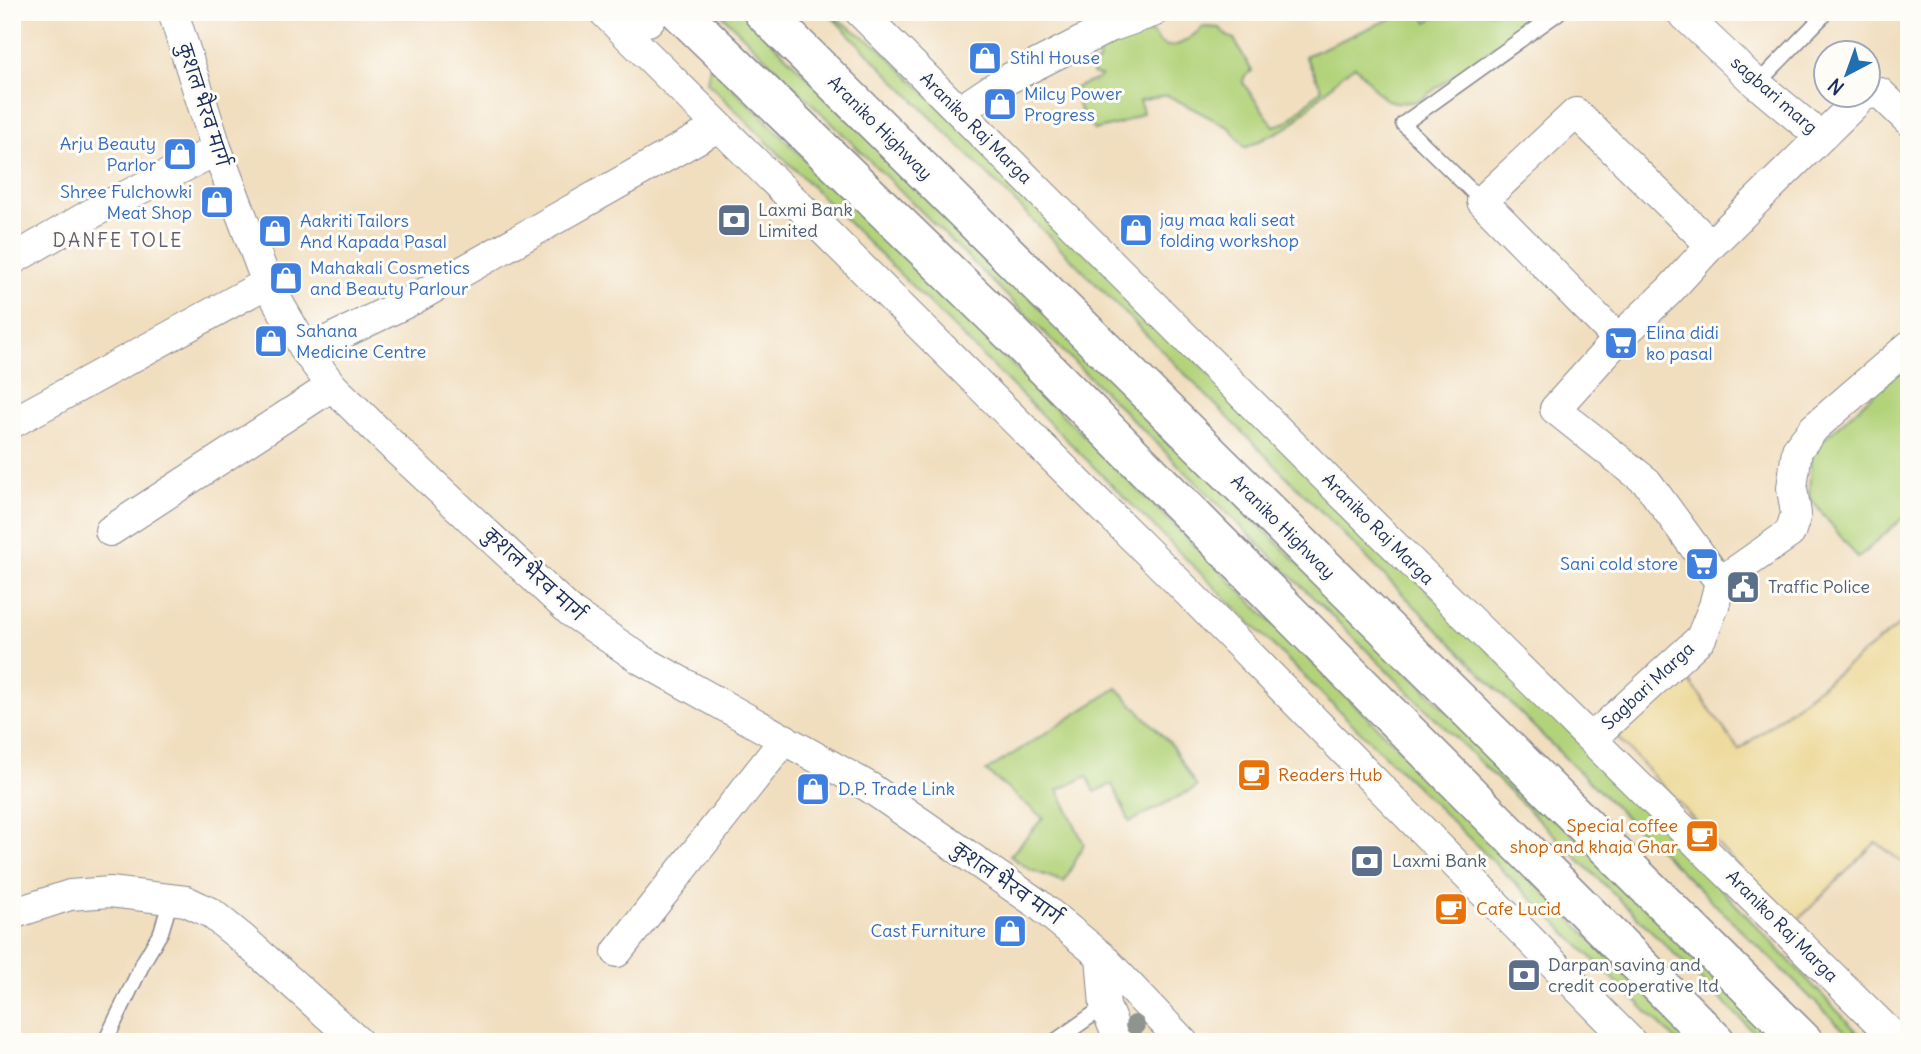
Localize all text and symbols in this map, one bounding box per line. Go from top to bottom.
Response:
street label: कुशल‌ भैरव मार्ग [170,38,239,172]
north arrow [1812,38,1882,108]
shop icon: Stihl House [966,39,1004,77]
place label: Stihl House [1010,46,1100,69]
street label: sagbari marg [1726,51,1822,139]
street label: Araniko Raj Marga [916,67,1037,188]
street label: Araniko Highway [823,70,938,185]
text: N [1823,73,1849,100]
place label: Milcy Power Progress [1024,82,1123,126]
shop icon: Milcy Power Progress [981,85,1019,123]
place label: Arju Beauty Parlor [60,132,157,176]
shop icon: Arju Beauty Parlor [161,135,199,173]
place label: Shree Fulchowki Meat Shop [60,180,192,224]
shop icon: Shree Fulchowki Meat Shop [198,183,236,221]
place label: Laxmi Bank Limited [758,198,853,242]
bank icon: Laxmi Bank Limited [715,201,753,239]
place label: jay maa kali seat folding workshop [1159,208,1299,252]
place label: Aakriti Tailors And Kapada Pasal [300,209,447,253]
shop icon: jay maa kali seat folding workshop [1117,211,1155,249]
shop icon: Aakriti Tailors And Kapada Pasal [256,212,294,250]
district label: DANFE TOLE [53,228,183,252]
place label: Mahakali Cosmetics and Beauty Parlour [310,256,470,300]
shop icon: Mahakali Cosmetics and Beauty Parlour [267,259,305,297]
place label: Sahana Medicine Centre [296,319,426,363]
place label: Elina didi ko pasal [1646,321,1719,365]
shop icon: Sahana Medicine Centre [252,322,290,360]
supermarket icon: Elina didi ko pasal [1602,324,1640,362]
street label: Araniko Raj Marga [1318,468,1439,589]
street label: Araniko Highway [1226,469,1341,584]
street label: कुशल‌ भैरव मार्ग [477,519,594,629]
supermarket icon: Sani cold store [1683,545,1721,583]
place label: Sani cold store [1560,552,1678,575]
public building icon: Traffic Police [1724,568,1762,606]
place label: Traffic Police [1768,575,1870,598]
street label: Sagbari Marga [1597,637,1699,734]
cafe icon: Readers Hub [1235,756,1273,794]
place label: Readers Hub [1278,763,1382,786]
shop icon: D.P. Trade Link [794,770,832,808]
place label: D.P. Trade Link [838,777,955,800]
place label: Special coffee shop and khaja Ghar [1510,814,1679,858]
cafe icon: Special coffee shop and khaja Ghar [1683,817,1721,855]
street label: कुशल‌ भैरव मार्ग [946,833,1070,933]
bank icon: Laxmi Bank [1348,842,1386,880]
place label: Laxmi Bank [1392,849,1487,872]
street label: Araniko Raj Marga [1722,865,1843,986]
cafe icon: Cafe Lucid [1432,890,1470,928]
place label: Cafe Lucid [1476,897,1562,920]
shop icon: Cast Furniture [991,912,1029,950]
place label: Cast Furniture [871,919,986,942]
place label: Darpan saving and credit cooperative ltd [1548,953,1719,997]
bank icon: Darpan saving and credit cooperative ltd [1505,956,1543,994]

